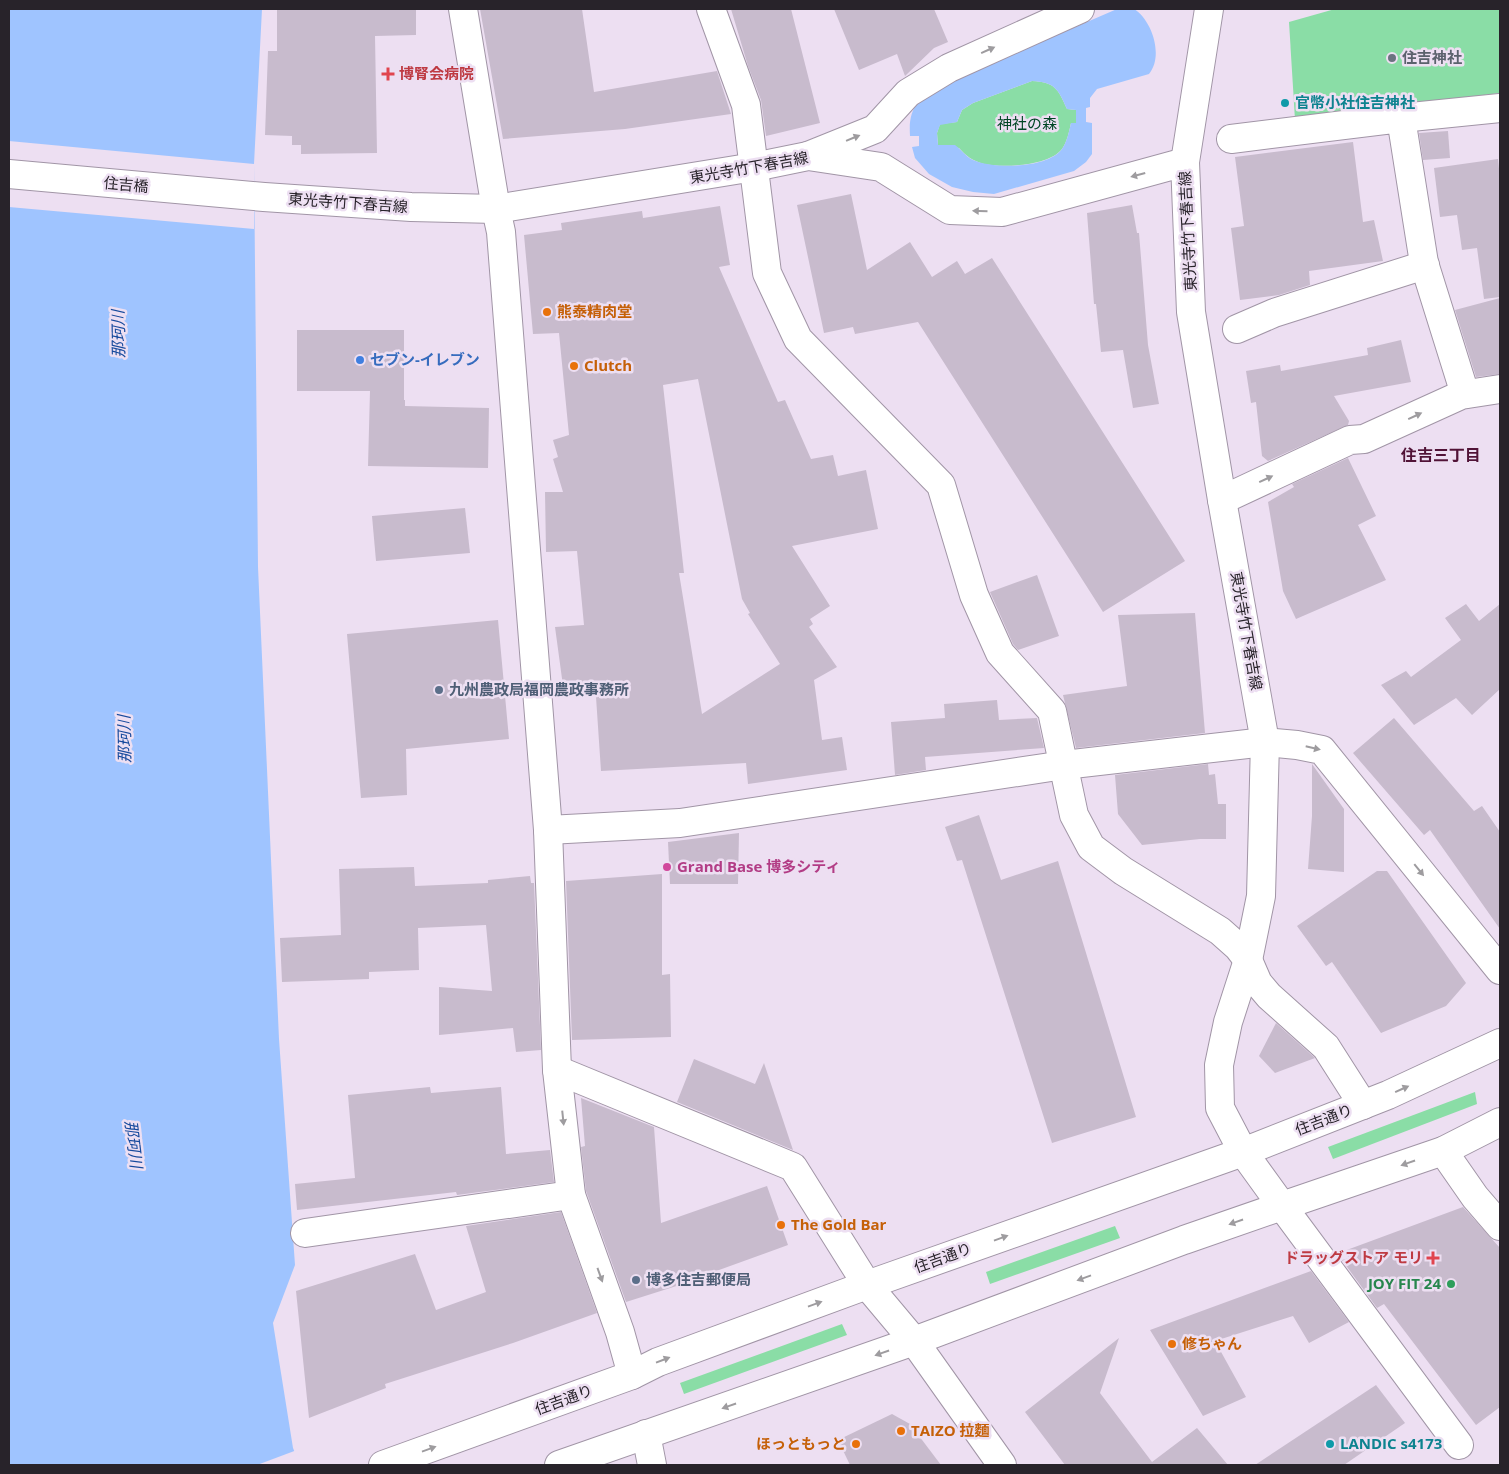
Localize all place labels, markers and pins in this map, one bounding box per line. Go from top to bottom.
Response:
place label: 住吉神社 [1402,47,1462,67]
marker: 住吉神社 [1386,52,1398,64]
place label: 博腎会病院 [399,63,474,83]
marker: 博腎会病院 [381,67,395,81]
place label: 官幣小社住吉神社 [1295,92,1415,112]
marker: 官幣小社住吉神社 [1279,97,1291,109]
place label: 熊泰精肉堂 [557,301,632,321]
marker: 熊泰精肉堂 [541,306,553,318]
place label: セブン-イレブン [370,349,480,369]
marker: セブン-イレブン [354,354,366,366]
place label: Clutch [584,355,632,375]
marker: Clutch [568,360,580,372]
place label: 九州農政局福岡農政事務所 [449,679,629,699]
marker: 九州農政局福岡農政事務所 [433,684,445,696]
place label: Grand Base 博多シティ [677,856,840,876]
marker: Grand Base 博多シティ [661,861,673,873]
place label: The Gold Bar [791,1214,887,1234]
marker: The Gold Bar [775,1219,787,1231]
place label: ドラッグストア モリ [1284,1247,1423,1267]
marker: ドラッグストア モリ [1427,1252,1439,1264]
place label: 博多住吉郵便局 [646,1269,751,1289]
place label: JOY FIT 24 [1366,1273,1441,1293]
marker: 博多住吉郵便局 [630,1274,642,1286]
marker: JOY FIT 24 [1445,1278,1457,1290]
place label: 修ちゃん [1182,1333,1242,1353]
marker: 修ちゃん [1166,1338,1178,1350]
place label: TAIZO 拉麵 [911,1420,990,1440]
marker: TAIZO 拉麵 [895,1425,907,1437]
place label: ほっともっと [756,1433,846,1453]
place label: LANDIC s4173 [1340,1433,1442,1453]
marker: ほっともっと [850,1438,862,1450]
marker: LANDIC s4173 [1324,1438,1336,1450]

